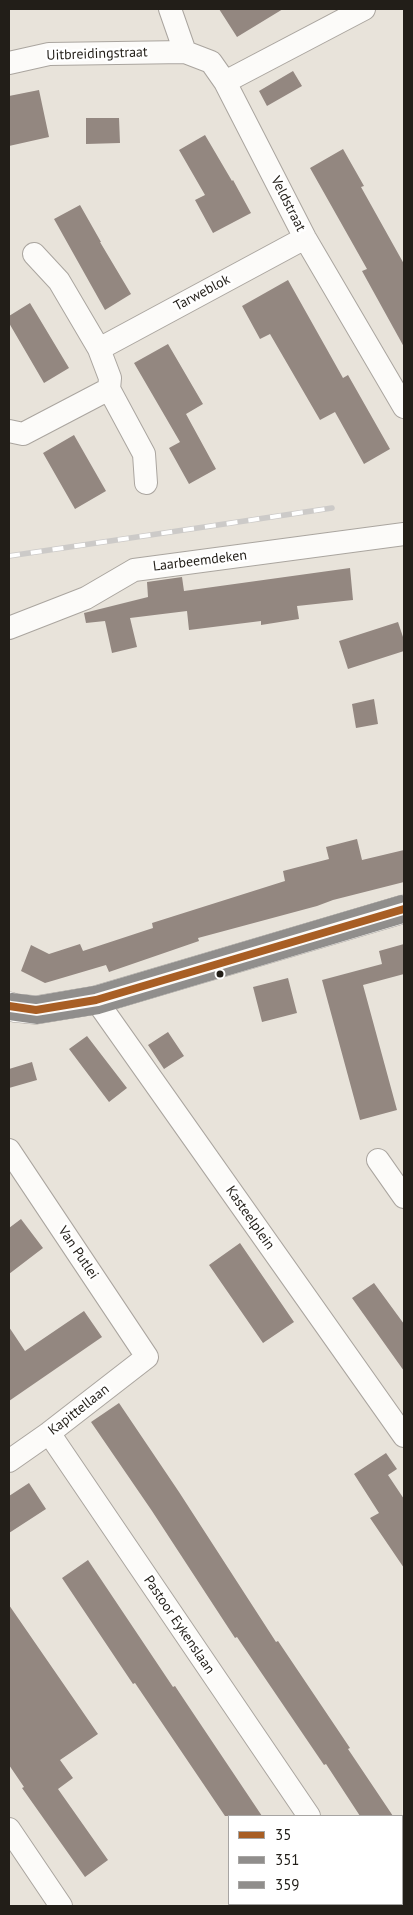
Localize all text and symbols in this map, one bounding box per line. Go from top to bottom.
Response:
street label: Uitbreidingstraat [46,44,148,64]
street label: Veldstraat [267,173,309,235]
street label: Tarweblok [171,271,233,315]
street label: Laarbeemdeken [152,547,248,575]
unlabelled marker [215,969,225,979]
street label: Kasteelplein [222,1183,278,1253]
street label: Van Putlei [54,1223,102,1283]
street label: Kapittellaan [45,1381,113,1439]
street label: Pastoor Eykenslaan [140,1573,218,1677]
legend [228,1815,403,1905]
text: 35 [275,1825,291,1844]
text: 351 [275,1850,300,1869]
text: 359 [275,1875,300,1894]

